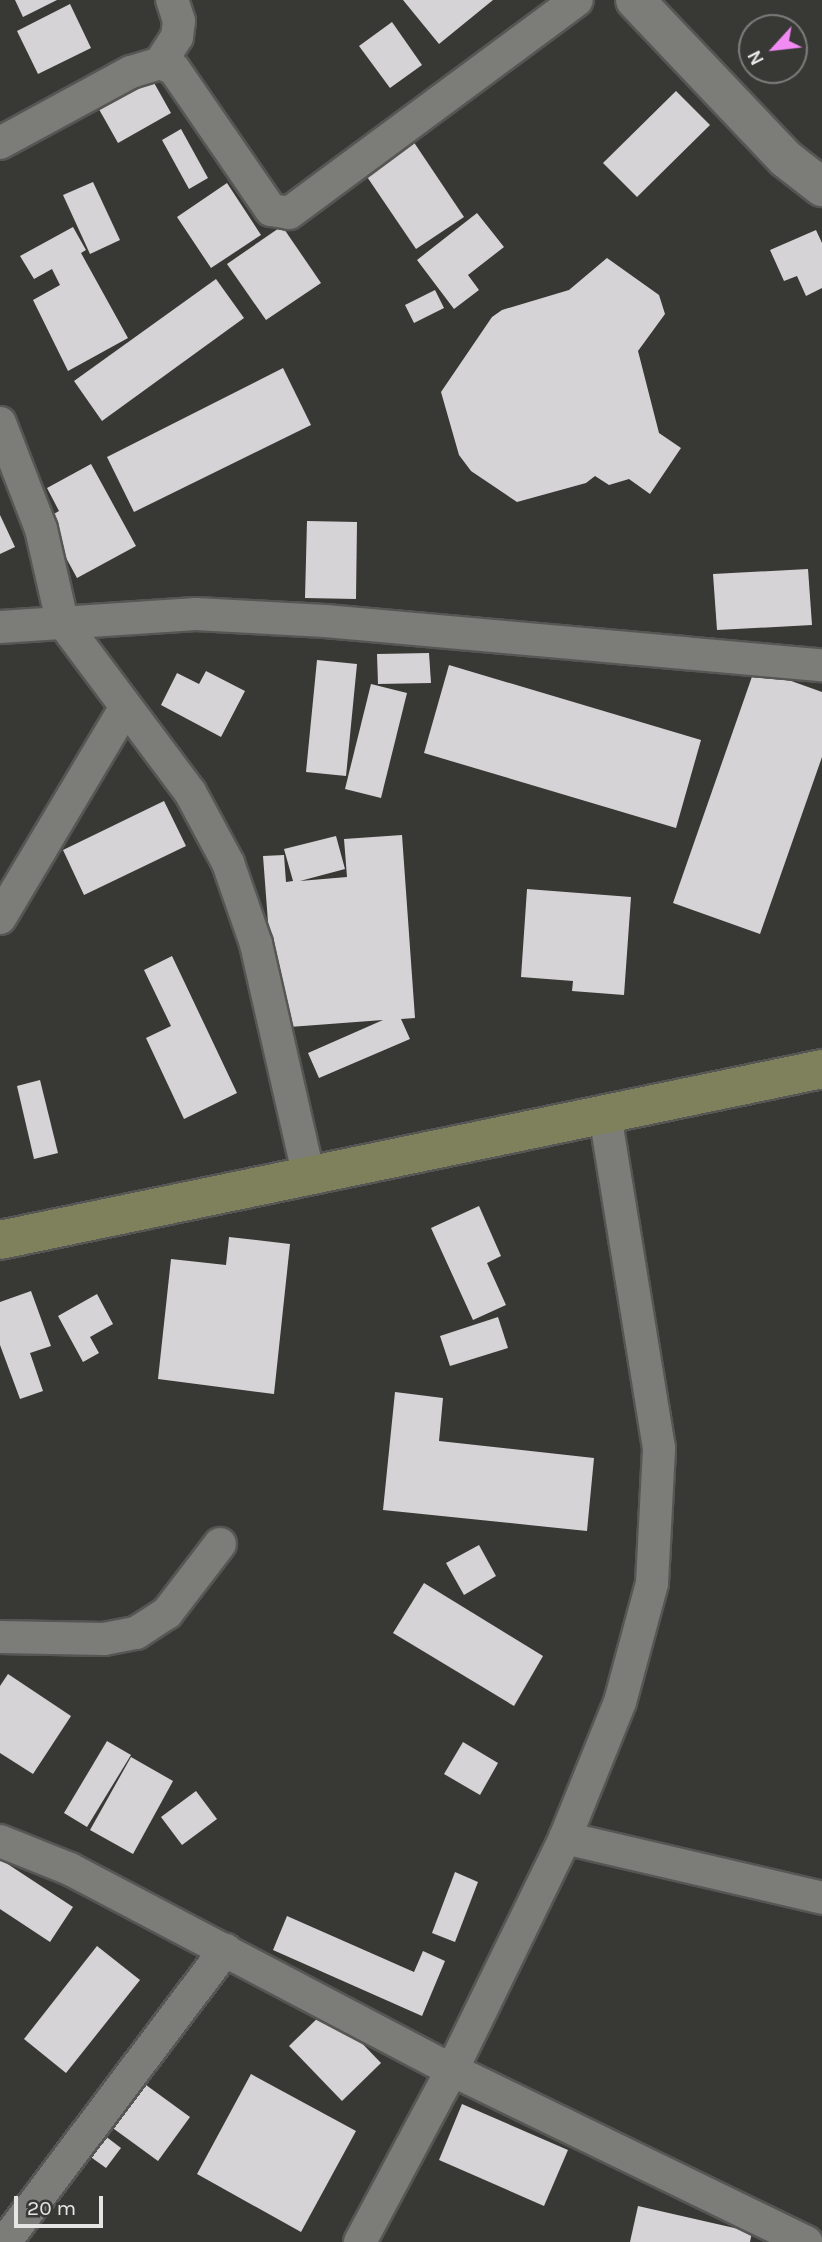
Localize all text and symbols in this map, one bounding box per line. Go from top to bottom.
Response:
north arrow [738,14,808,84]
text: N [743,47,769,69]
scale bar [18,2182,107,2226]
text: 20 m [27,2196,76,2220]

